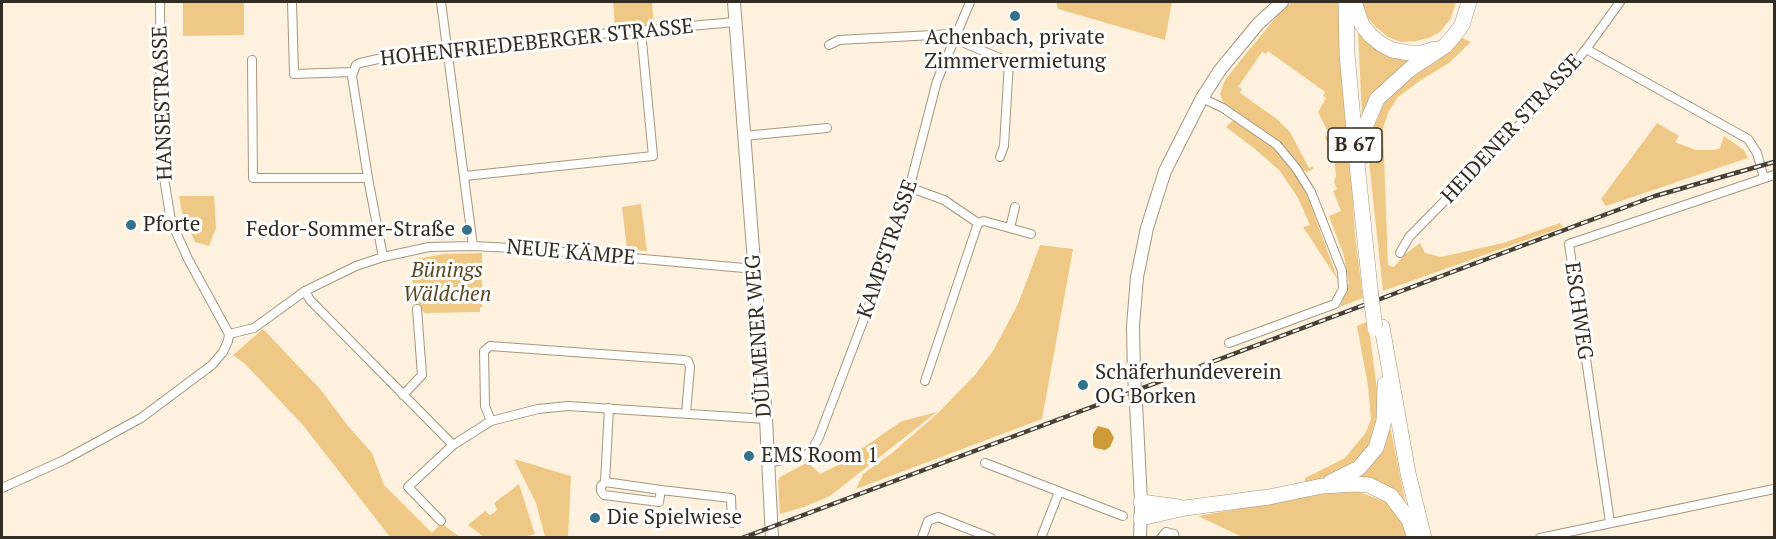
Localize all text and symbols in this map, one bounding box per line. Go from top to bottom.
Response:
marker: Achenbach, private Zimmervermietung [1008,9,1022,23]
street label: HOHENFRIEDEBERGER STRASSE [379,14,695,72]
street label: HANSESTRASSE [148,25,178,181]
place label: Achenbach, private Zimmervermietung [924,25,1106,75]
street label: HEIDENER STRASSE [1436,49,1588,209]
road number: B 67 [1328,128,1382,162]
street label: KAMPSTRASSE [853,176,923,322]
place label: Pforte [143,212,200,238]
place label: Fedor-Sommer-Straße [246,217,455,243]
marker: Pforte [124,218,138,232]
marker: Fedor-Sommer-Straße [460,223,474,237]
street label: NEUE KÄMPE [505,235,637,271]
street label: DÜLMENER WEG [741,254,777,418]
park label: Bünings Wäldchen [403,258,491,308]
street label: ESCHWEG [1559,260,1597,362]
place label: Schäferhundeverein OG Borken [1095,360,1281,410]
marker: Schäferhundeverein OG Borken [1076,378,1090,392]
place label: EMS Room 1 [761,443,878,469]
marker: EMS Room 1 [742,449,756,463]
place label: Die Spielwiese [607,505,742,531]
marker: Die Spielwiese [588,511,602,525]

